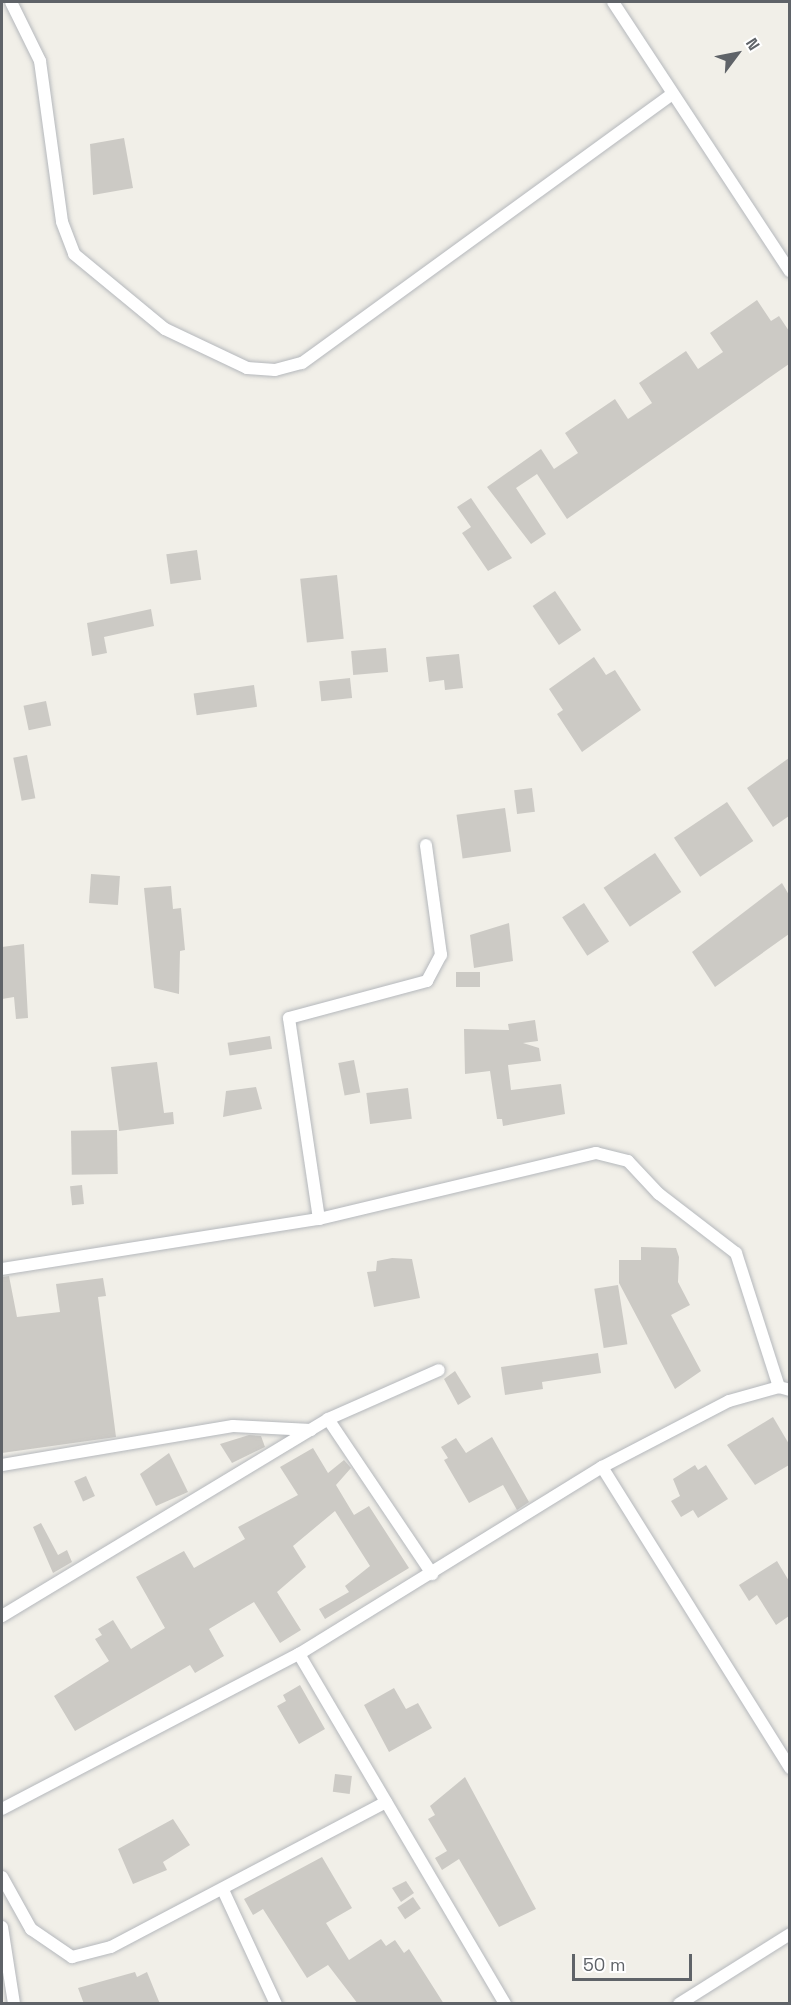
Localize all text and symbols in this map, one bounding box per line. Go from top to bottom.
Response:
north arrow [707,24,767,84]
text: N [741,34,764,54]
scale bar [575,1942,695,1980]
text: 50 m [583,1953,625,1976]

